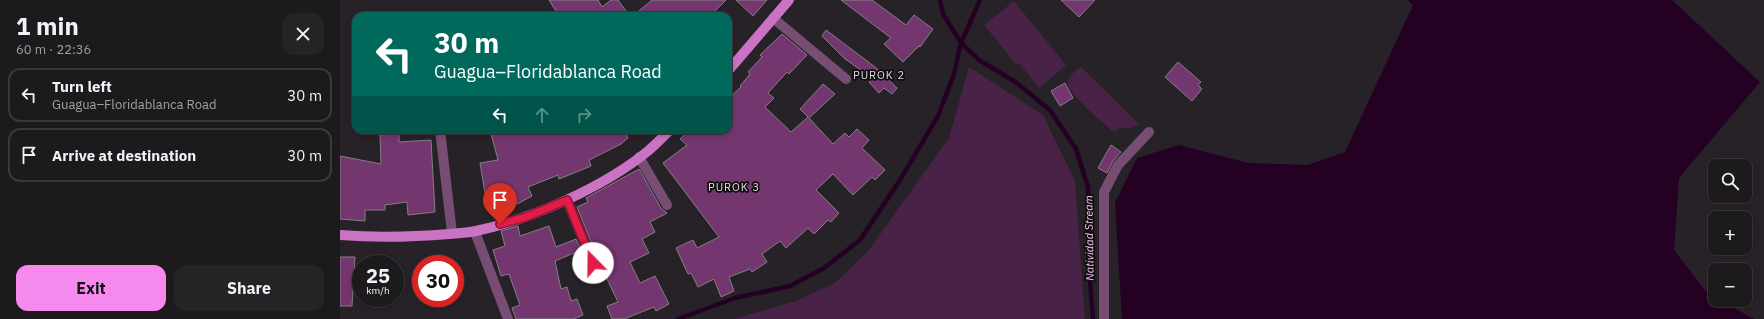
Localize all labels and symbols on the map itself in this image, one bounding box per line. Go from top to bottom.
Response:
district label: PUROK 2 [853,68,905,82]
district label: PUROK 3 [708,180,760,194]
pin [483,183,517,224]
water label: Natividad Stream [1081,195,1097,281]
position arrow [572,242,614,284]
speed limit sign: 30 [412,255,464,307]

